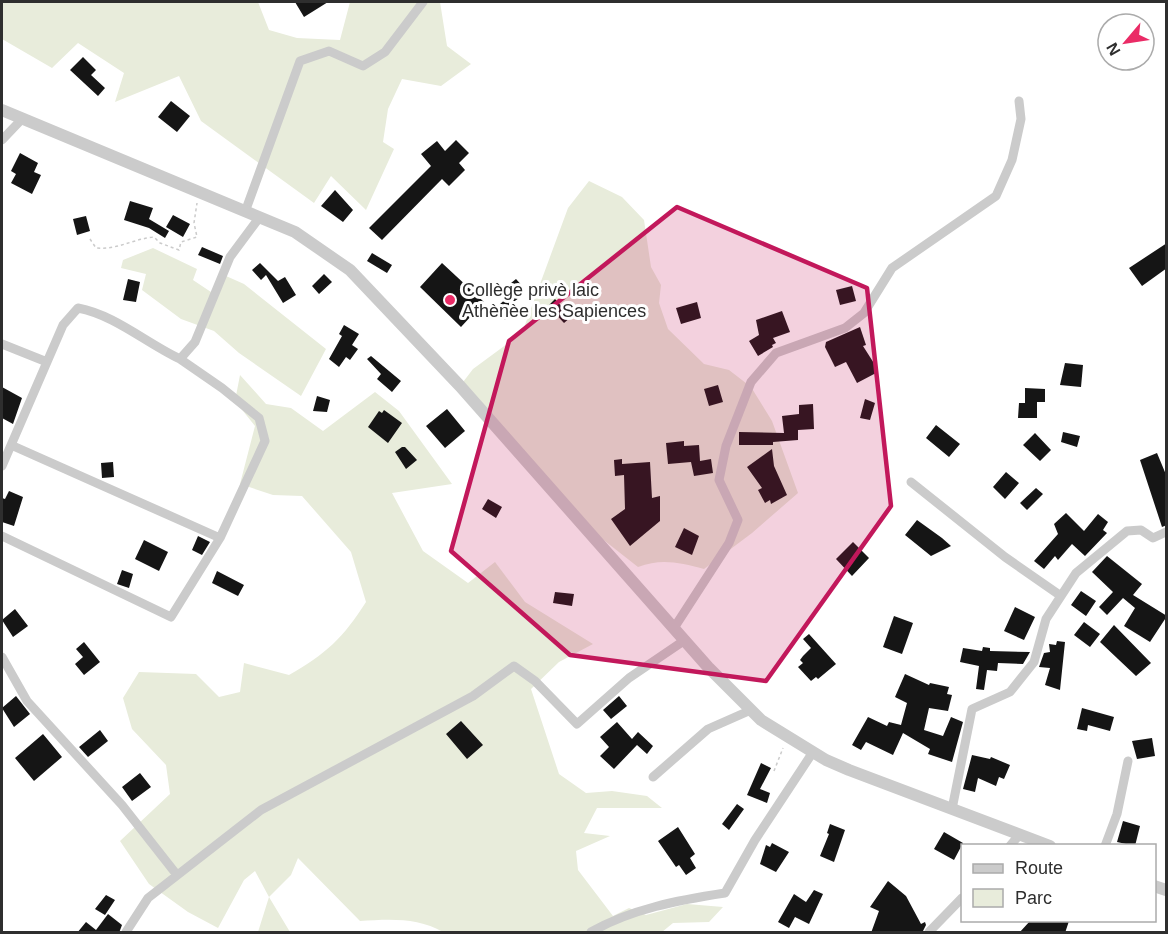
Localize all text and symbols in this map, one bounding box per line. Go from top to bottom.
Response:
north arrow [1096,12,1156,72]
text: N [1103,40,1124,58]
place label: Collège privè laic Athènèe les Sapiences [462,280,646,321]
marker: Collège privè laic Athènèe les Sapiences [443,293,457,307]
legend [961,844,1156,922]
text: Route [1015,858,1063,878]
text: Parc [1015,888,1052,908]

